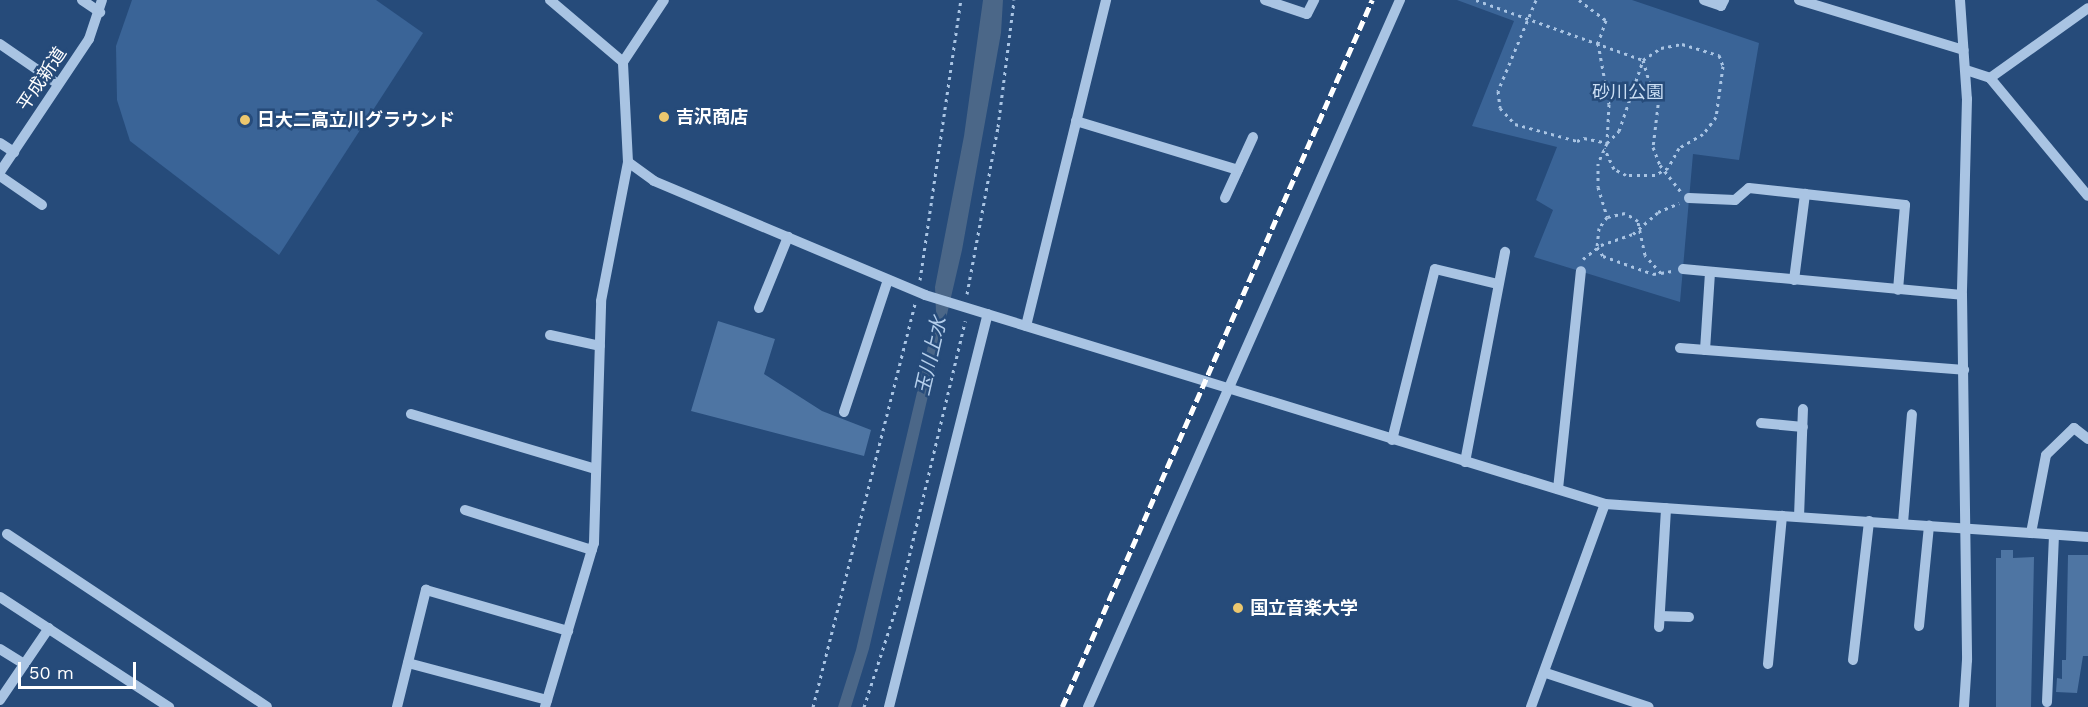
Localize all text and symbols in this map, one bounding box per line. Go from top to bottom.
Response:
street label: 平成新道 [13,43,71,115]
park label: 砂川公園 [1592,81,1664,103]
place label: 吉沢商店 [676,106,748,128]
place label: 日大二高立川グラウンド [257,109,455,131]
marker: 吉沢商店 [657,110,671,124]
marker: 日大二高立川グラウンド [238,113,252,127]
water label: 玉川上水 [910,314,952,398]
place label: 国立音楽大学 [1250,597,1358,619]
marker: 国立音楽大学 [1231,601,1245,615]
scale bar [21,650,140,688]
text: 50 m [29,662,74,683]

